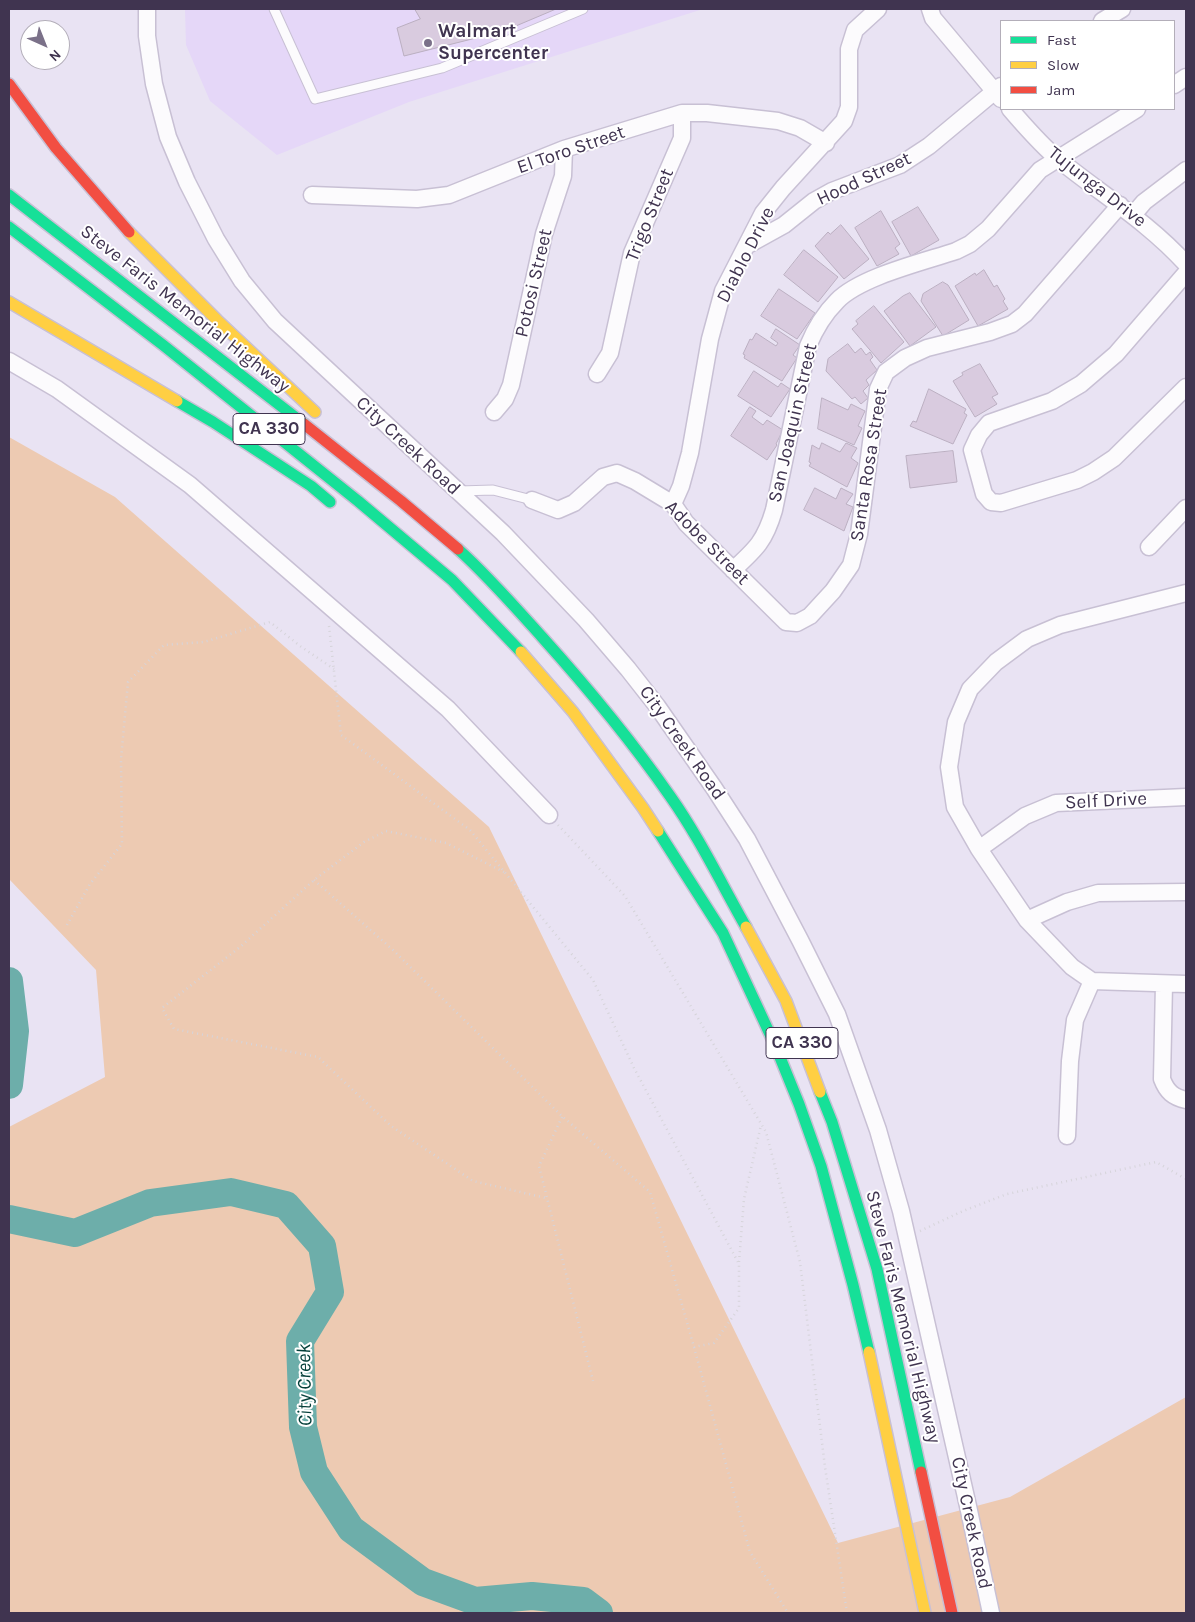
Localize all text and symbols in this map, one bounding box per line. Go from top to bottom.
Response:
north arrow [20,20,70,70]
legend [1000,20,1175,110]
place label: Walmart Supercenter [438,21,548,65]
text: Fast [1047,31,1076,49]
marker: Walmart Supercenter [422,37,434,49]
text: N [46,46,65,65]
text: Slow [1047,56,1079,74]
text: Jam [1047,81,1075,99]
street label: El Toro Street [514,121,628,179]
street label: Tujunga Drive [1043,141,1151,233]
street label: Hood Street [813,147,915,211]
street label: Trigo Street [621,165,679,265]
street label: Diablo Drive [712,203,780,307]
street label: Steve Faris Memorial Highway [76,220,294,398]
street label: Potosi Street [510,226,558,340]
street label: San Joaquin Street [764,341,822,505]
street label: Santa Rosa Street [846,387,892,543]
street label: City Creek Road [351,392,465,500]
road number: CA 330 [233,414,305,444]
street label: Adobe Street [660,496,754,590]
street label: City Creek Road [634,681,730,805]
street label: Self Drive [1064,787,1148,815]
road number: CA 330 [766,1028,838,1058]
street label: Steve Faris Memorial Highway [861,1188,945,1446]
water label: City Creek [292,1343,318,1427]
street label: City Creek Road [946,1455,996,1591]

